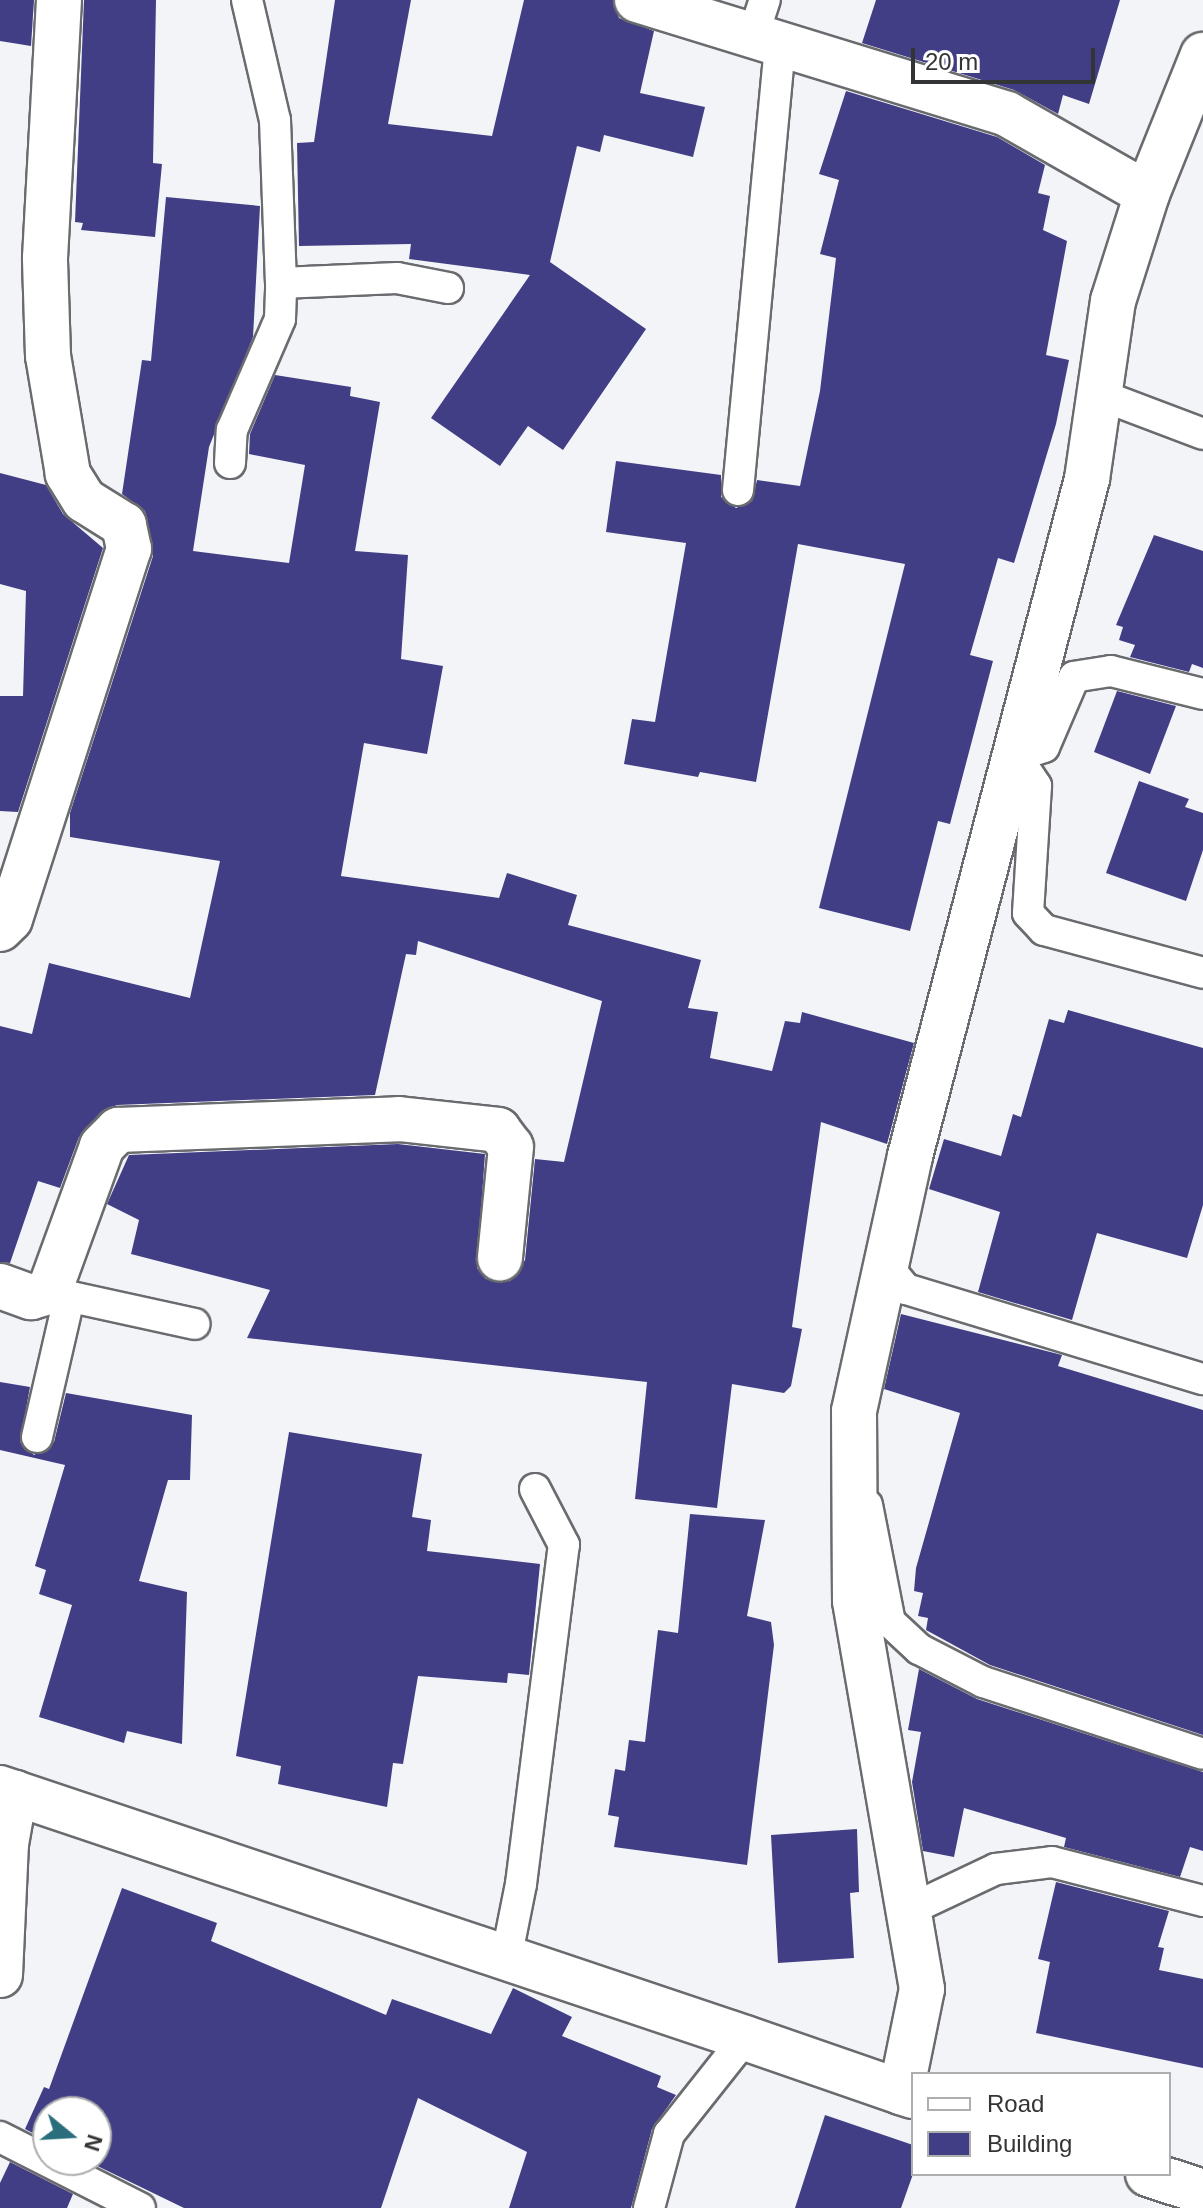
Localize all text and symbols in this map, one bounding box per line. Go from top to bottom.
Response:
scale bar [915,32,1099,82]
text: 20 m [925,48,978,75]
legend [911,2072,1171,2176]
text: Road [987,2090,1044,2117]
north arrow [32,2096,112,2176]
text: Building [987,2130,1072,2157]
text: N [79,2132,108,2154]

